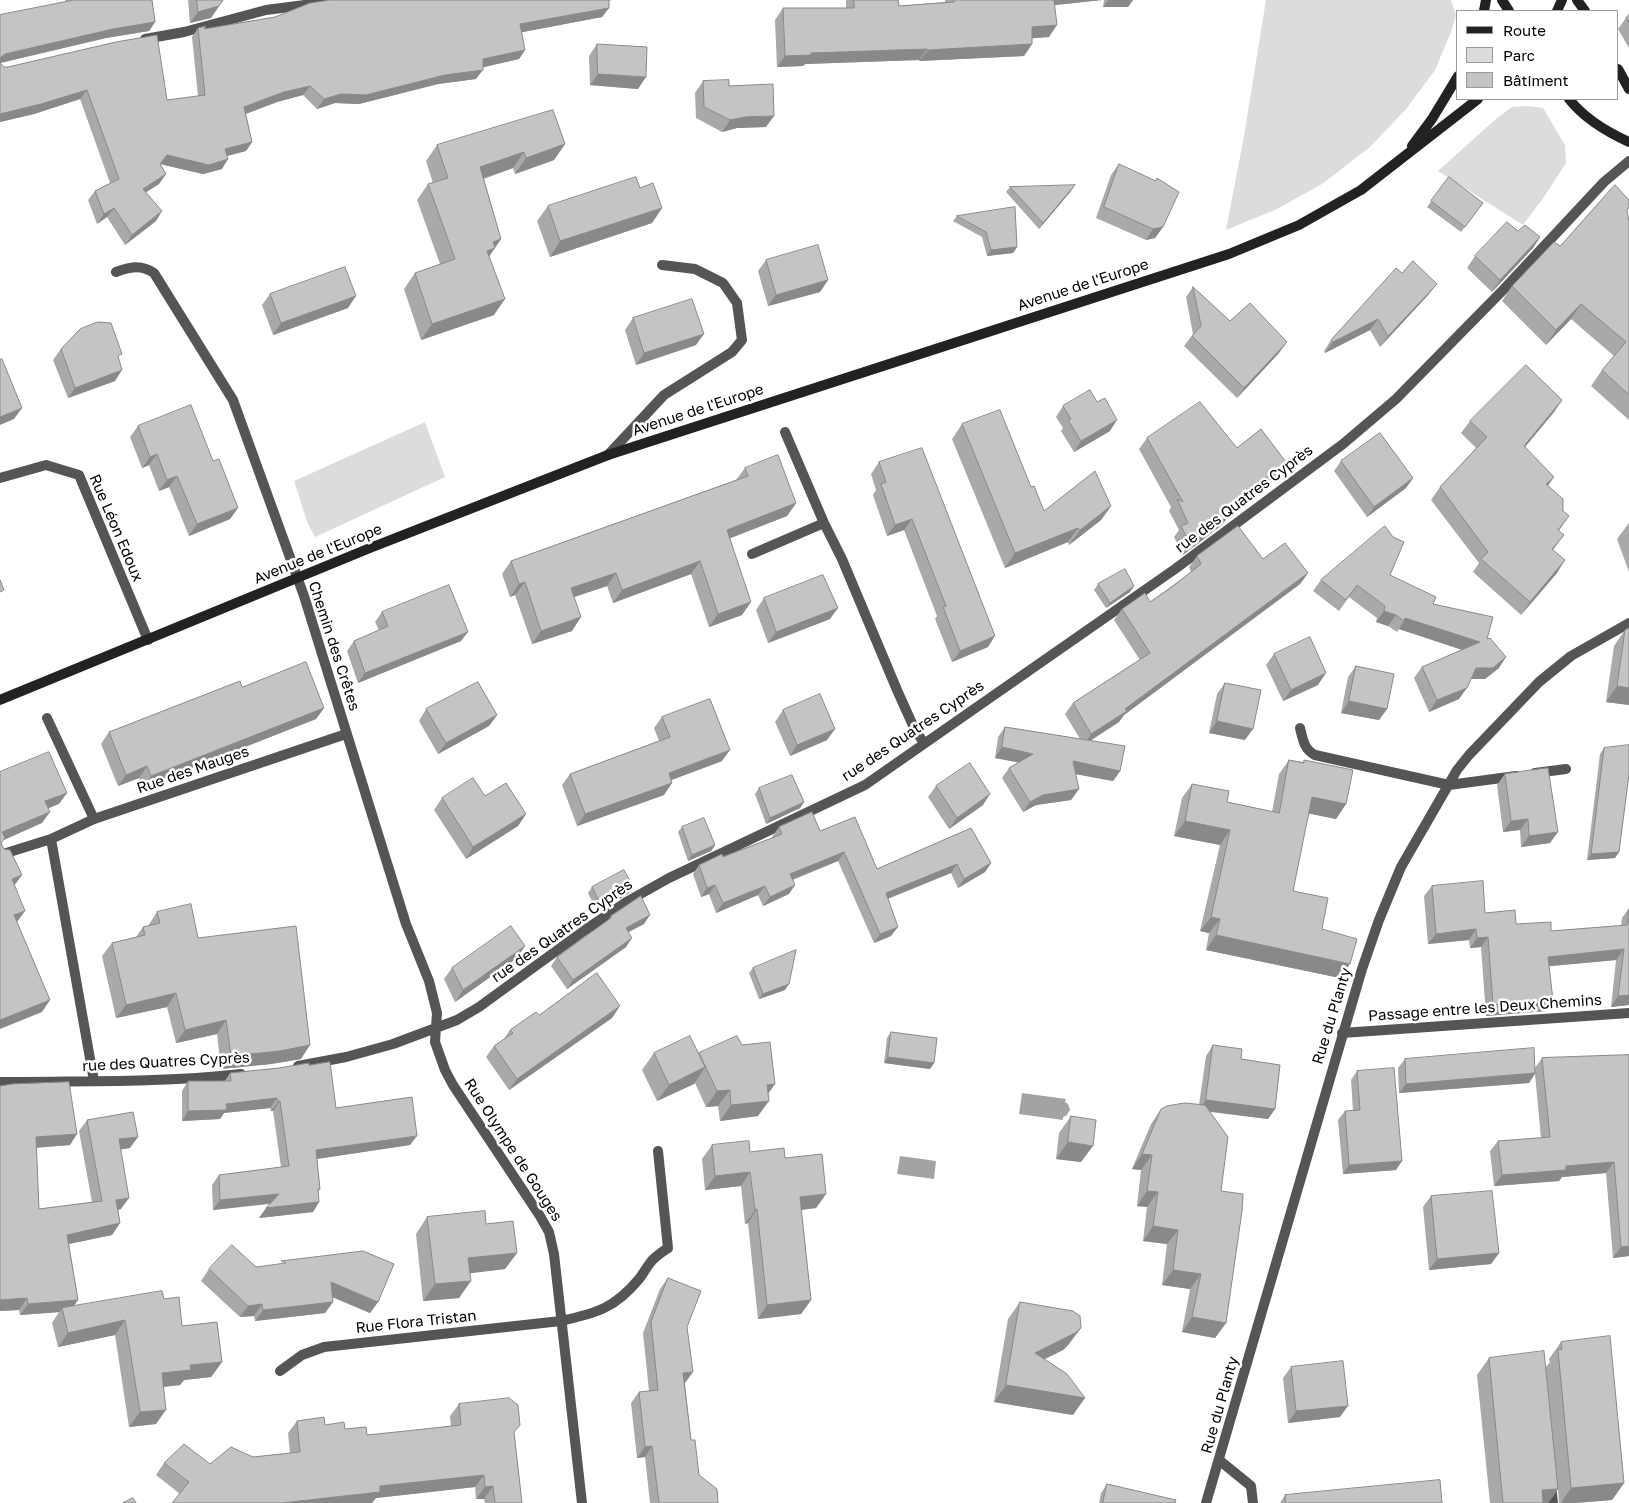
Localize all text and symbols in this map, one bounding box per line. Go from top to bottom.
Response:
legend [1456,10,1619,100]
text: Route [1503,21,1546,39]
text: Parc [1503,46,1535,64]
text: Bâtiment [1503,71,1568,89]
street label: Avenue de l'Europe [1015,255,1151,315]
street label: Avenue de l'Europe [630,380,766,440]
street label: rue des Quatres Cyprès [1172,441,1316,557]
street label: Rue Léon Edoux [85,472,147,584]
street label: Avenue de l'Europe [251,520,385,588]
street label: Chemin des Crêtes [305,579,363,713]
street label: rue des Quatres Cyprès [838,677,988,785]
street label: Rue des Mauges [135,742,251,798]
street label: rue des Quatres Cyprès [488,876,636,986]
street label: Rue du Planty [1309,965,1355,1067]
street label: Passage entre les Deux Chemins [1368,991,1602,1025]
street label: rue des Quatres Cyprès [82,1049,250,1075]
street label: Rue Olympe de Gouges [460,1075,566,1225]
street label: Rue Flora Tristan [355,1307,477,1337]
street label: Rue du Planty [1198,1354,1242,1456]

